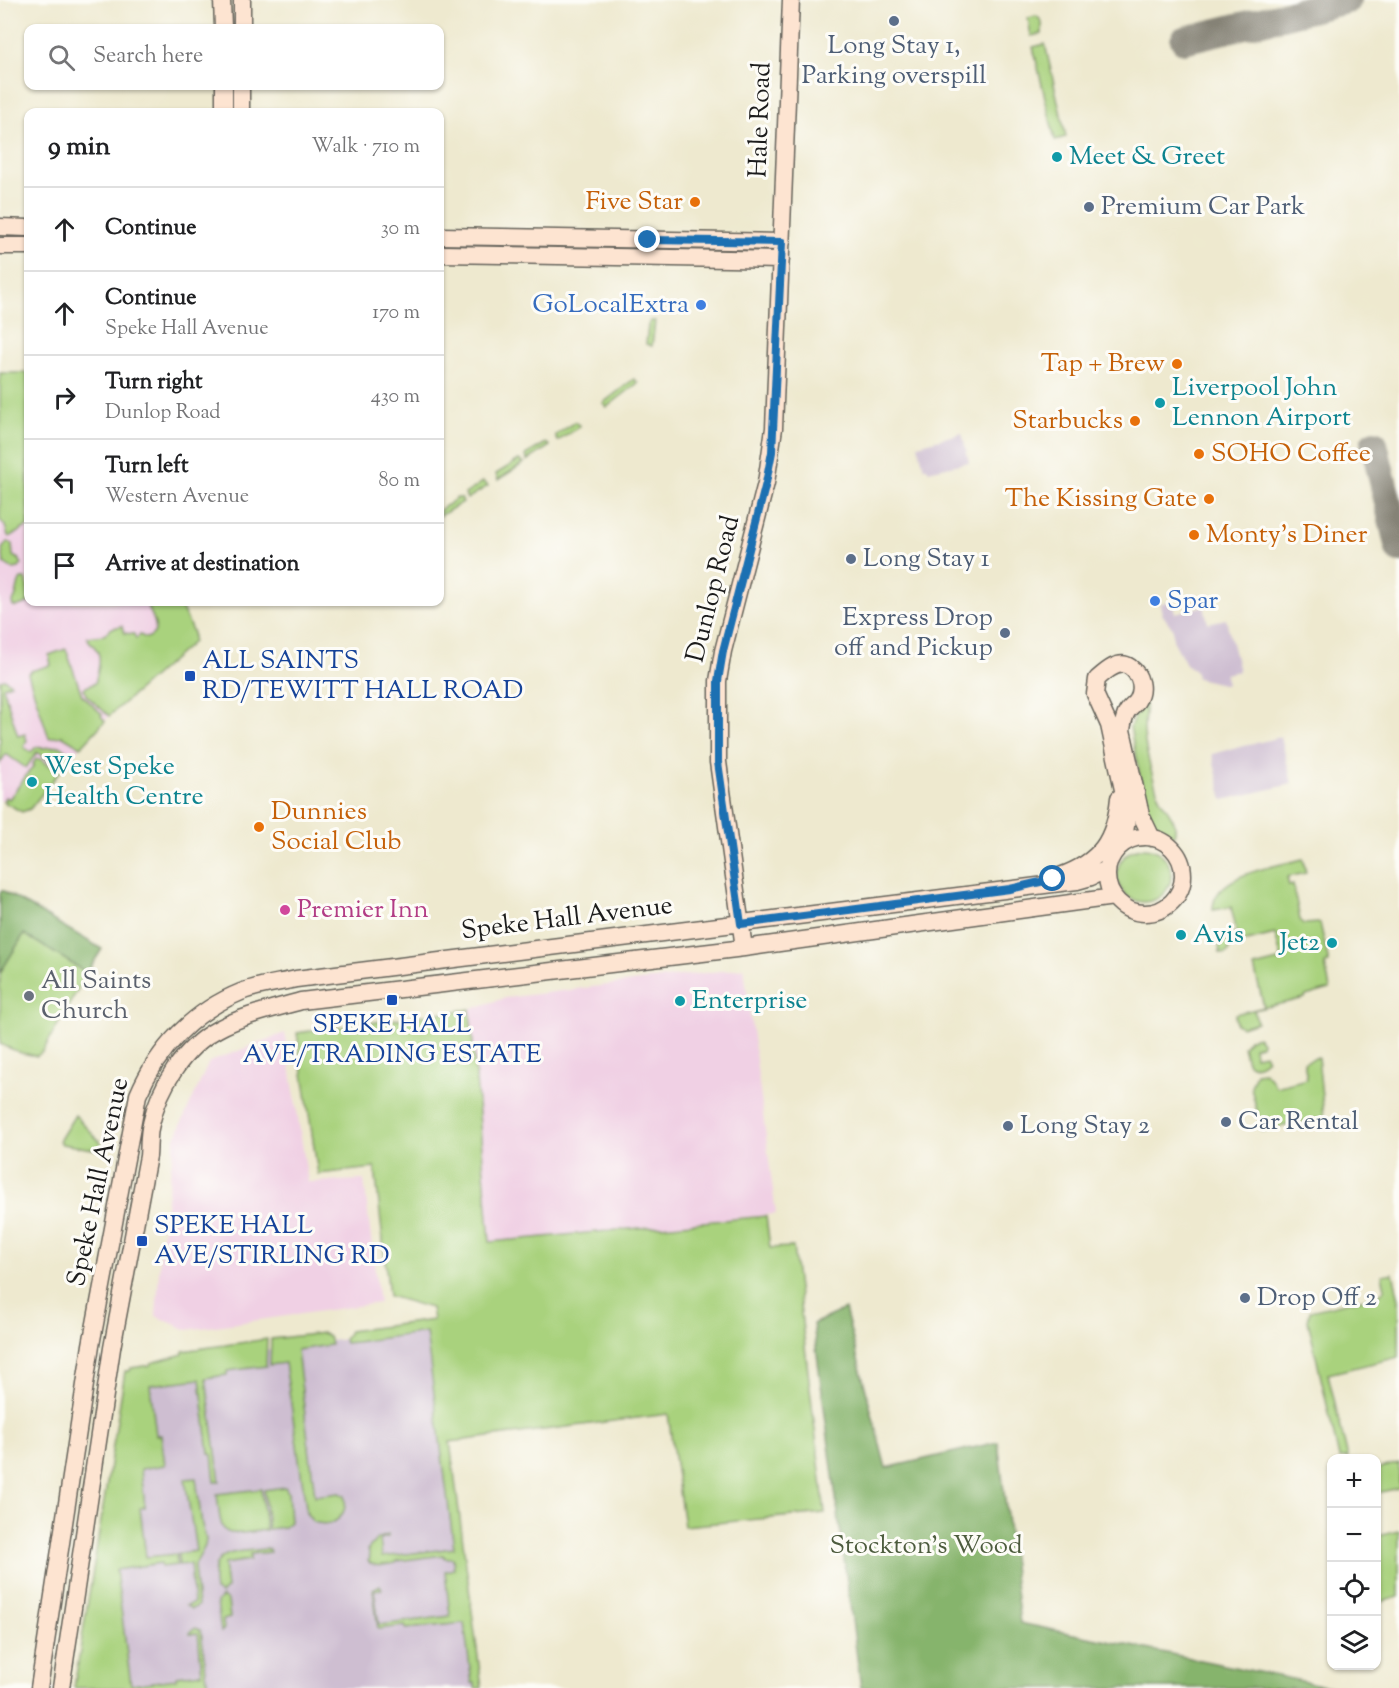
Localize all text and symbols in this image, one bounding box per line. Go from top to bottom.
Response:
marker: Long Stay 1, Parking overspill [887,14,901,28]
search box [24,24,444,90]
place label: Long Stay 1, Parking overspill [801,28,987,95]
icon: search [45,41,78,74]
text: Search here [93,41,203,73]
street label: Hale Road [740,61,782,178]
text: 9 min [48,129,110,166]
text: Walk · 710 m [312,133,420,162]
place label: Meet & Greet [1069,139,1225,176]
marker: Meet & Greet [1050,150,1064,164]
place label: Five Star [585,184,683,221]
place label: Premium Car Park [1101,189,1305,226]
marker: Five Star [688,195,702,209]
marker: Premium Car Park [1082,200,1096,214]
icon: ahead [48,213,81,246]
text: Continue [105,213,196,245]
text: 30 m [381,215,420,244]
route end [634,226,660,252]
text: Continue [105,283,196,315]
place label: GoLocalExtra [532,287,689,324]
icon: ahead [48,297,81,330]
marker: GoLocalExtra [694,298,708,312]
text: 170 m [372,299,420,328]
text: Speke Hall Avenue [105,315,269,344]
place label: Tap + Brew [1041,346,1165,383]
marker: Tap + Brew [1170,357,1184,371]
text: Turn right [105,367,202,399]
place label: Liverpool John Lennon Airport [1172,370,1351,437]
icon: right [48,381,81,414]
text: 430 m [371,383,420,412]
marker: Liverpool John Lennon Airport [1153,396,1167,410]
text: Dunlop Road [105,399,221,428]
place label: Starbucks [1012,403,1123,440]
marker: Starbucks [1128,414,1142,428]
place label: SOHO Coffee [1211,436,1371,473]
marker: SOHO Coffee [1192,447,1206,461]
text: Turn left [105,451,188,483]
icon: left [48,465,81,498]
text: 80 m [379,467,420,496]
place label: The Kissing Gate [1005,481,1197,518]
text: Western Avenue [105,483,249,512]
marker: The Kissing Gate [1202,492,1216,506]
street label: Dunlop Road [678,511,750,666]
place label: Monty's Diner [1206,517,1368,554]
marker: Monty's Diner [1187,528,1201,542]
place label: Long Stay 1 [863,541,990,578]
icon: arrive [48,549,81,582]
text: Arrive at destination [105,549,300,581]
marker: Long Stay 1 [844,552,858,566]
place label: Spar [1167,583,1219,620]
marker: Spar [1148,594,1162,608]
place label: Express Drop off and Pickup [834,600,993,667]
marker: Express Drop off and Pickup [998,626,1012,640]
place label: ALL SAINTS RD/TEWITT HALL ROAD [202,643,523,710]
marker: ALL SAINTS RD/TEWITT HALL ROAD [183,669,197,683]
place label: West Speke Health Centre [44,749,204,816]
marker: West Speke Health Centre [25,775,39,789]
place label: Dunnies Social Club [271,794,402,861]
marker: Dunnies Social Club [252,820,266,834]
route start [1039,865,1065,891]
street label: Speke Hall Avenue [459,888,675,950]
place label: Premier Inn [297,892,429,929]
marker: Premier Inn [278,903,292,917]
place label: Avis [1193,917,1244,954]
place label: Jet2 [1277,925,1320,962]
marker: Avis [1174,928,1188,942]
marker: Jet2 [1325,936,1339,950]
place label: All Saints Church [41,963,151,1030]
place label: Enterprise [692,983,807,1020]
marker: All Saints Church [22,989,36,1003]
marker: SPEKE HALL AVE/TRADING ESTATE [385,993,399,1007]
marker: Enterprise [673,994,687,1008]
place label: SPEKE HALL AVE/TRADING ESTATE [243,1007,542,1074]
street label: Speke Hall Avenue [59,1074,139,1290]
place label: Car Rental [1238,1104,1359,1141]
place label: Long Stay 2 [1020,1108,1150,1145]
marker: Car Rental [1219,1115,1233,1129]
marker: Long Stay 2 [1001,1119,1015,1133]
place label: SPEKE HALL AVE/STIRLING RD [154,1208,390,1275]
marker: SPEKE HALL AVE/STIRLING RD [135,1234,149,1248]
place label: Drop Off 2 [1257,1280,1377,1317]
marker: Drop Off 2 [1238,1291,1252,1305]
map controls [1327,1454,1381,1670]
button: + [1327,1454,1381,1508]
button: − [1327,1508,1381,1562]
park label: Stockton's Wood [829,1528,1023,1565]
button: locate [1327,1562,1381,1616]
button: layers [1327,1616,1381,1670]

